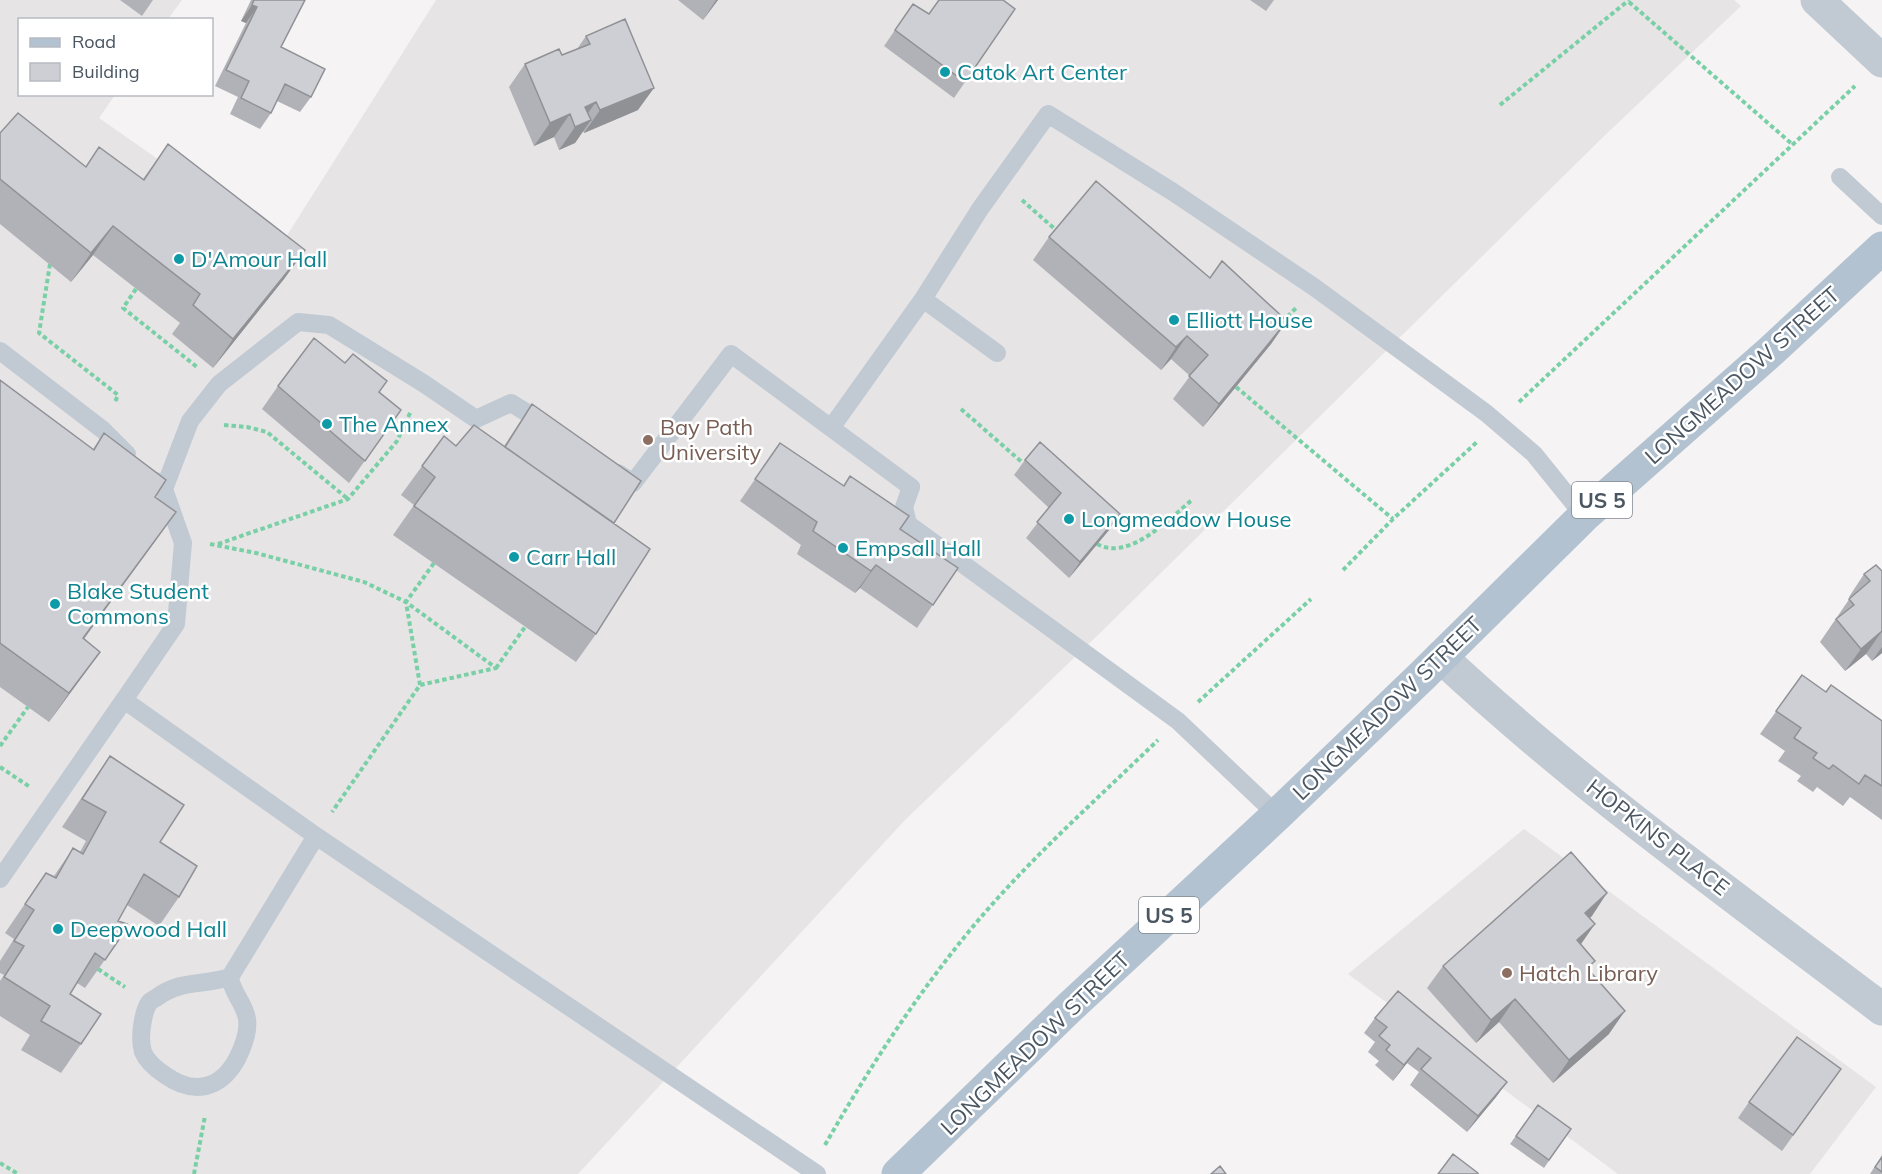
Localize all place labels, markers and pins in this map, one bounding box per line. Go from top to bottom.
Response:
place label: Catok Art Center [957,58,1127,86]
marker: Catok Art Center [938,65,952,79]
place label: D'Amour Hall [191,245,327,273]
marker: D'Amour Hall [172,252,186,266]
place label: Elliott House [1186,306,1313,334]
marker: Elliott House [1167,313,1181,327]
place label: The Annex [339,410,449,438]
place label: Bay Path University [660,413,762,466]
marker: The Annex [320,417,334,431]
marker: Bay Path University [641,433,655,447]
place label: Longmeadow House [1081,505,1292,533]
marker: Longmeadow House [1062,512,1076,526]
place label: Empsall Hall [855,534,981,562]
marker: Empsall Hall [836,541,850,555]
place label: Carr Hall [526,543,616,571]
marker: Carr Hall [507,550,521,564]
place label: Blake Student Commons [67,577,209,630]
marker: Blake Student Commons [48,597,62,611]
place label: Deepwood Hall [70,915,227,943]
marker: Deepwood Hall [51,922,65,936]
place label: Hatch Library [1519,959,1658,987]
marker: Hatch Library [1500,966,1514,980]

